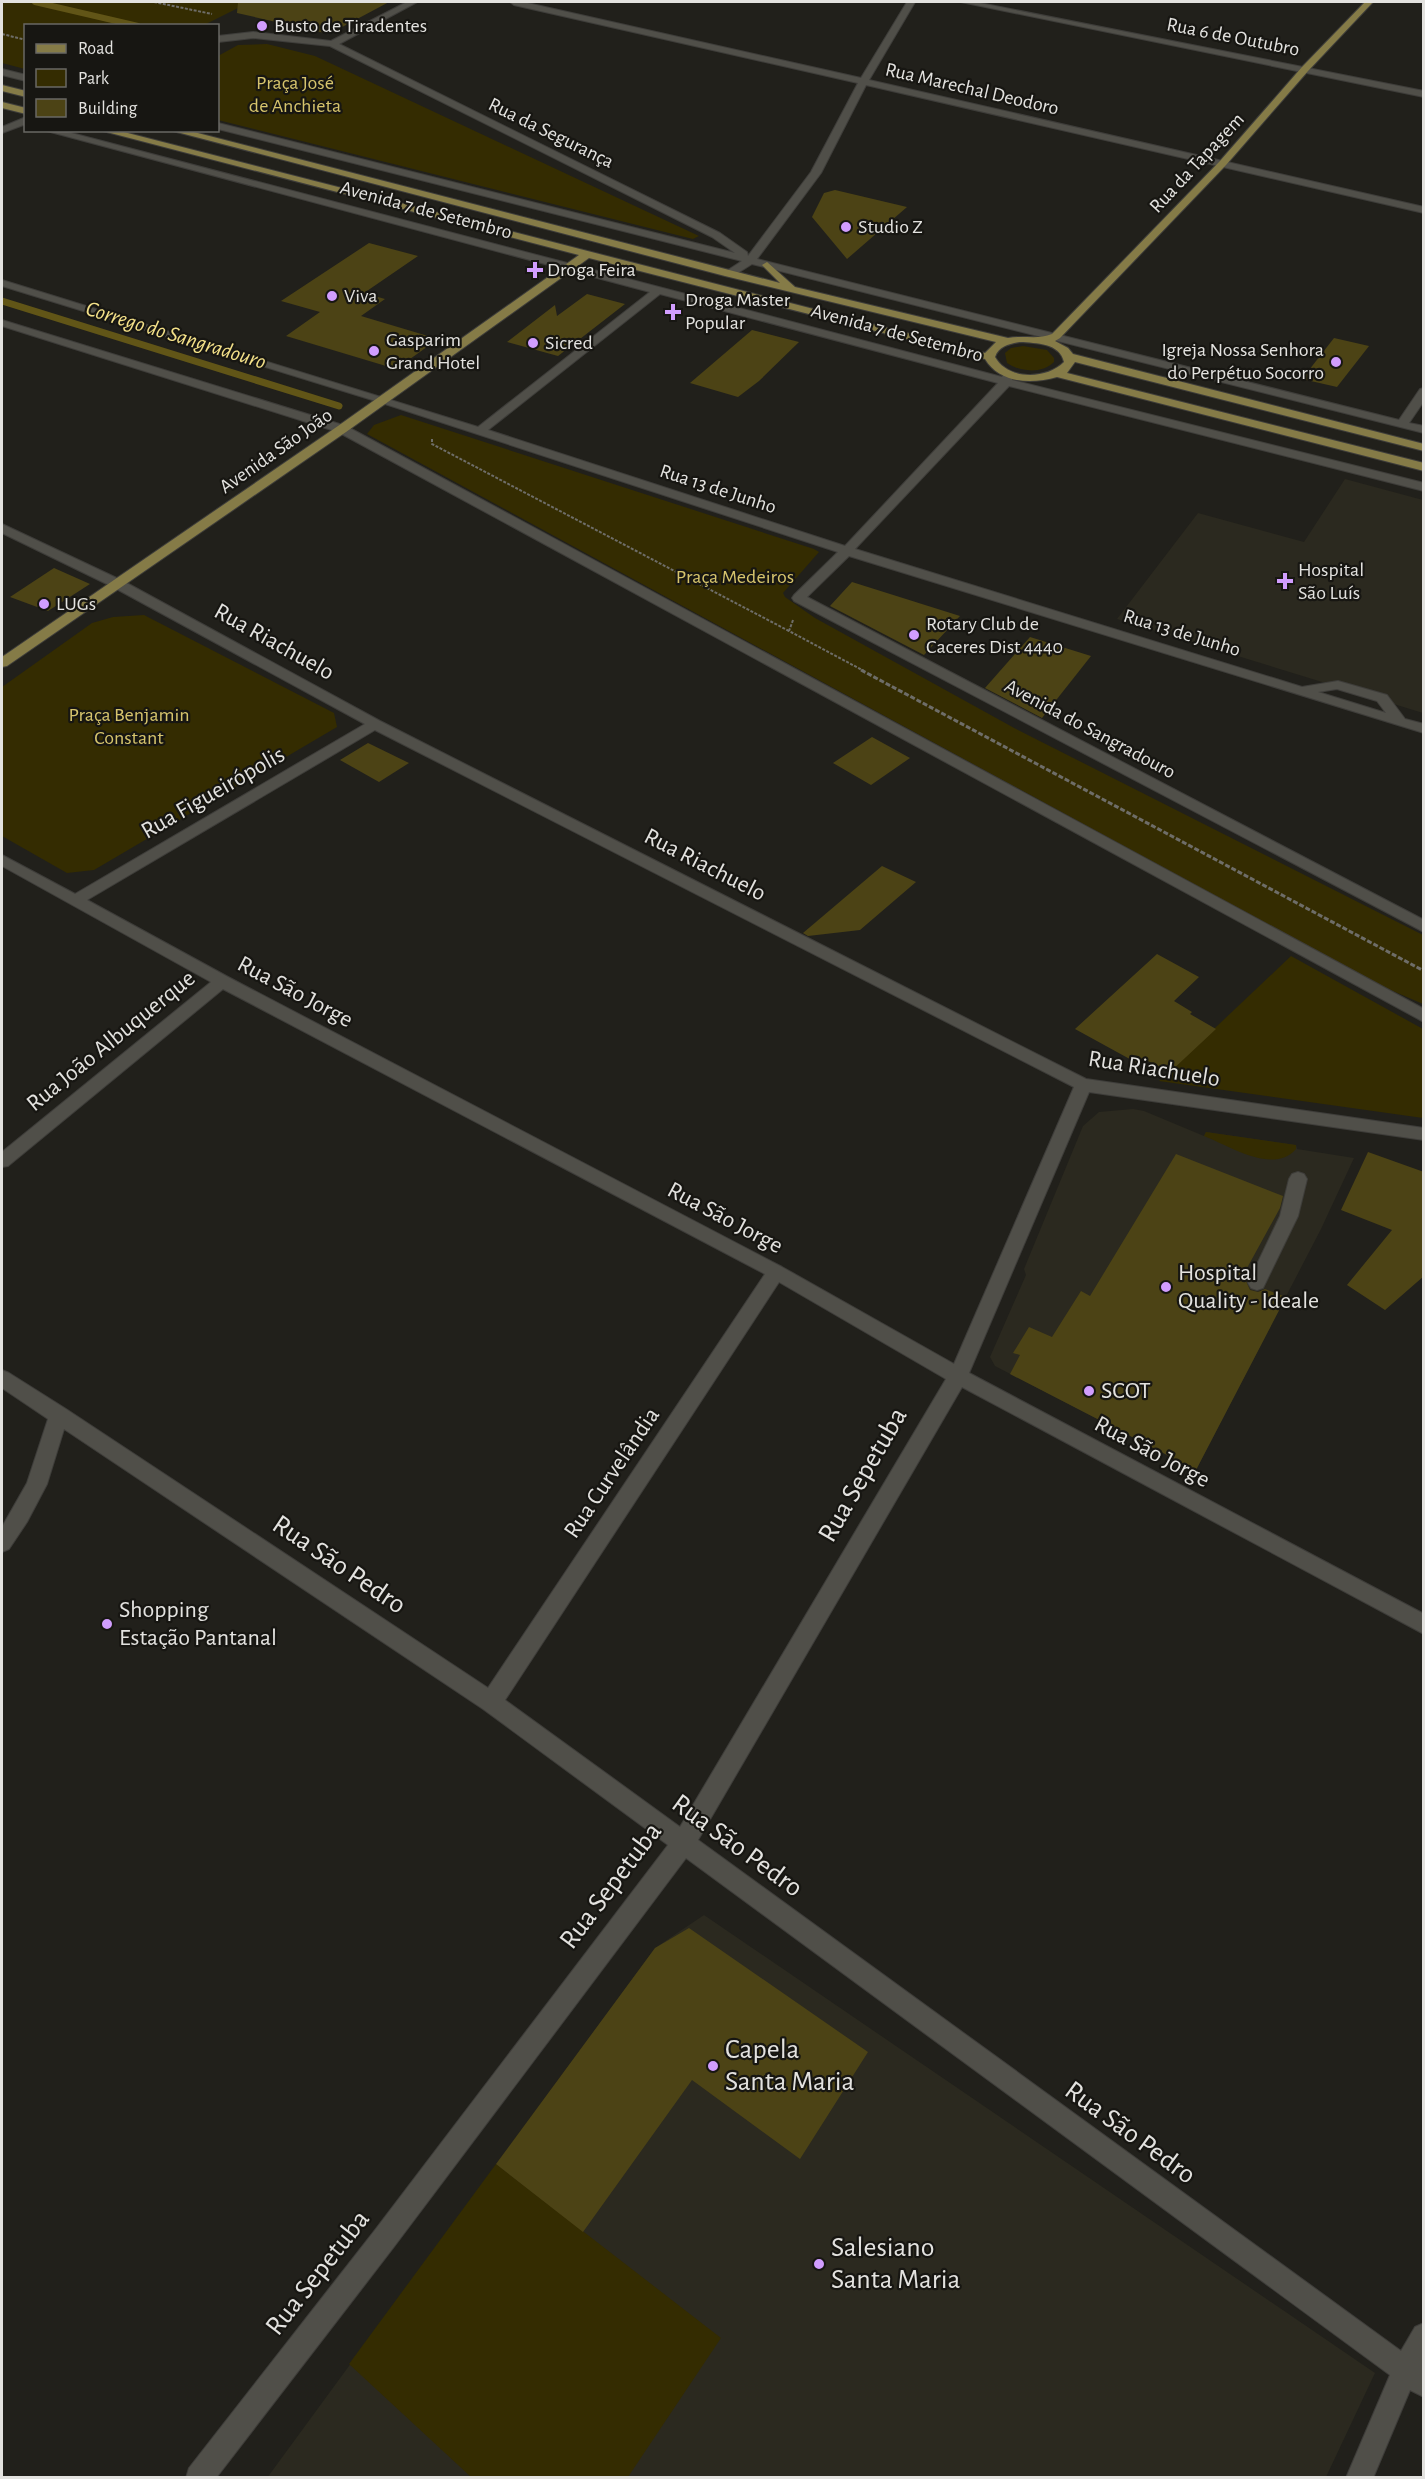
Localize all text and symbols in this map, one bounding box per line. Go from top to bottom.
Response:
street label: Rua 6 de Outubro [1165,14,1301,60]
place label: Busto de Tiradentes [274,16,427,36]
marker: Busto de Tiradentes [255,19,269,33]
legend [24,24,219,132]
text: Road [78,40,114,58]
street label: Rua Marechal Deodoro [883,59,1061,119]
text: Park [78,70,110,88]
park label: Praça José de Anchieta [249,73,341,116]
street label: Rua da Segurança [485,94,617,172]
text: Building [78,100,138,118]
street label: Rua da Tapagem [1146,109,1248,217]
street label: Avenida 7 de Setembro [338,177,514,243]
place label: Studio Z [858,217,923,237]
marker: Studio Z [839,220,853,234]
place label: Droga Feira [547,260,636,280]
marker: Droga Feira [528,263,542,277]
place label: Viva [344,286,377,306]
marker: Viva [325,289,339,303]
place label: Droga Master Popular [685,290,791,333]
water label: Corrego do Sangradouro [83,297,269,373]
street label: Avenida 7 de Setembro [809,300,985,366]
marker: Droga Master Popular [666,305,680,319]
place label: Gasparim Grand Hotel [386,330,480,373]
place label: Sicred [545,333,593,353]
marker: Sicred [526,336,540,350]
place label: Igreja Nossa Senhora do Perpétuo Socorro [1161,340,1324,383]
marker: Gasparim Grand Hotel [367,344,381,358]
marker: Igreja Nossa Senhora do Perpétuo Socorro [1329,355,1343,369]
street label: Avenida São João [216,405,336,497]
street label: Rua 13 de Junho [657,461,779,517]
place label: Hospital São Luís [1298,560,1364,603]
park label: Praça Medeiros [676,567,794,587]
marker: Hospital São Luís [1276,572,1294,590]
place label: LUGs [56,594,96,614]
marker: LUGs [37,597,51,611]
street label: Rua Riachuelo [210,599,338,685]
street label: Rua 13 de Junho [1121,606,1243,660]
place label: Rotary Club de Caceres Dist 4440 [926,614,1063,657]
marker: Rotary Club de Caceres Dist 4440 [907,628,921,642]
street label: Avenida do Sangradouro [1001,676,1179,782]
park label: Praça Benjamin Constant [68,705,190,748]
street label: Rua Figueirópolis [137,742,289,844]
street label: Rua Riachuelo [640,824,770,906]
street label: Rua São Jorge [233,952,357,1032]
street label: Rua João Albuquerque [22,966,200,1116]
street label: Rua Riachuelo [1086,1047,1222,1091]
street label: Rua São Jorge [663,1178,787,1258]
place label: Hospital Quality - Ideale [1178,1261,1319,1313]
marker: Hospital Quality - Ideale [1159,1280,1173,1294]
place label: SCOT [1101,1379,1151,1403]
marker: SCOT [1082,1384,1096,1398]
street label: Rua Curvelândia [560,1403,664,1543]
street label: Rua Sepetuba [813,1403,913,1547]
street label: Rua São Jorge [1090,1412,1214,1492]
street label: Rua São Pedro [267,1510,411,1620]
place label: Shopping Estação Pantanal [119,1598,277,1650]
marker: Shopping Estação Pantanal [100,1617,114,1631]
street label: Rua São Pedro [666,1789,808,1903]
street label: Rua Sepetuba [555,1818,667,1954]
place label: Capela Santa Maria [725,2036,855,2096]
marker: Capela Santa Maria [706,2059,720,2073]
street label: Rua São Pedro [1059,2076,1201,2190]
street label: Rua Sepetuba [261,2205,375,2341]
place label: Salesiano Santa Maria [831,2234,961,2294]
marker: Salesiano Santa Maria [812,2257,826,2271]

